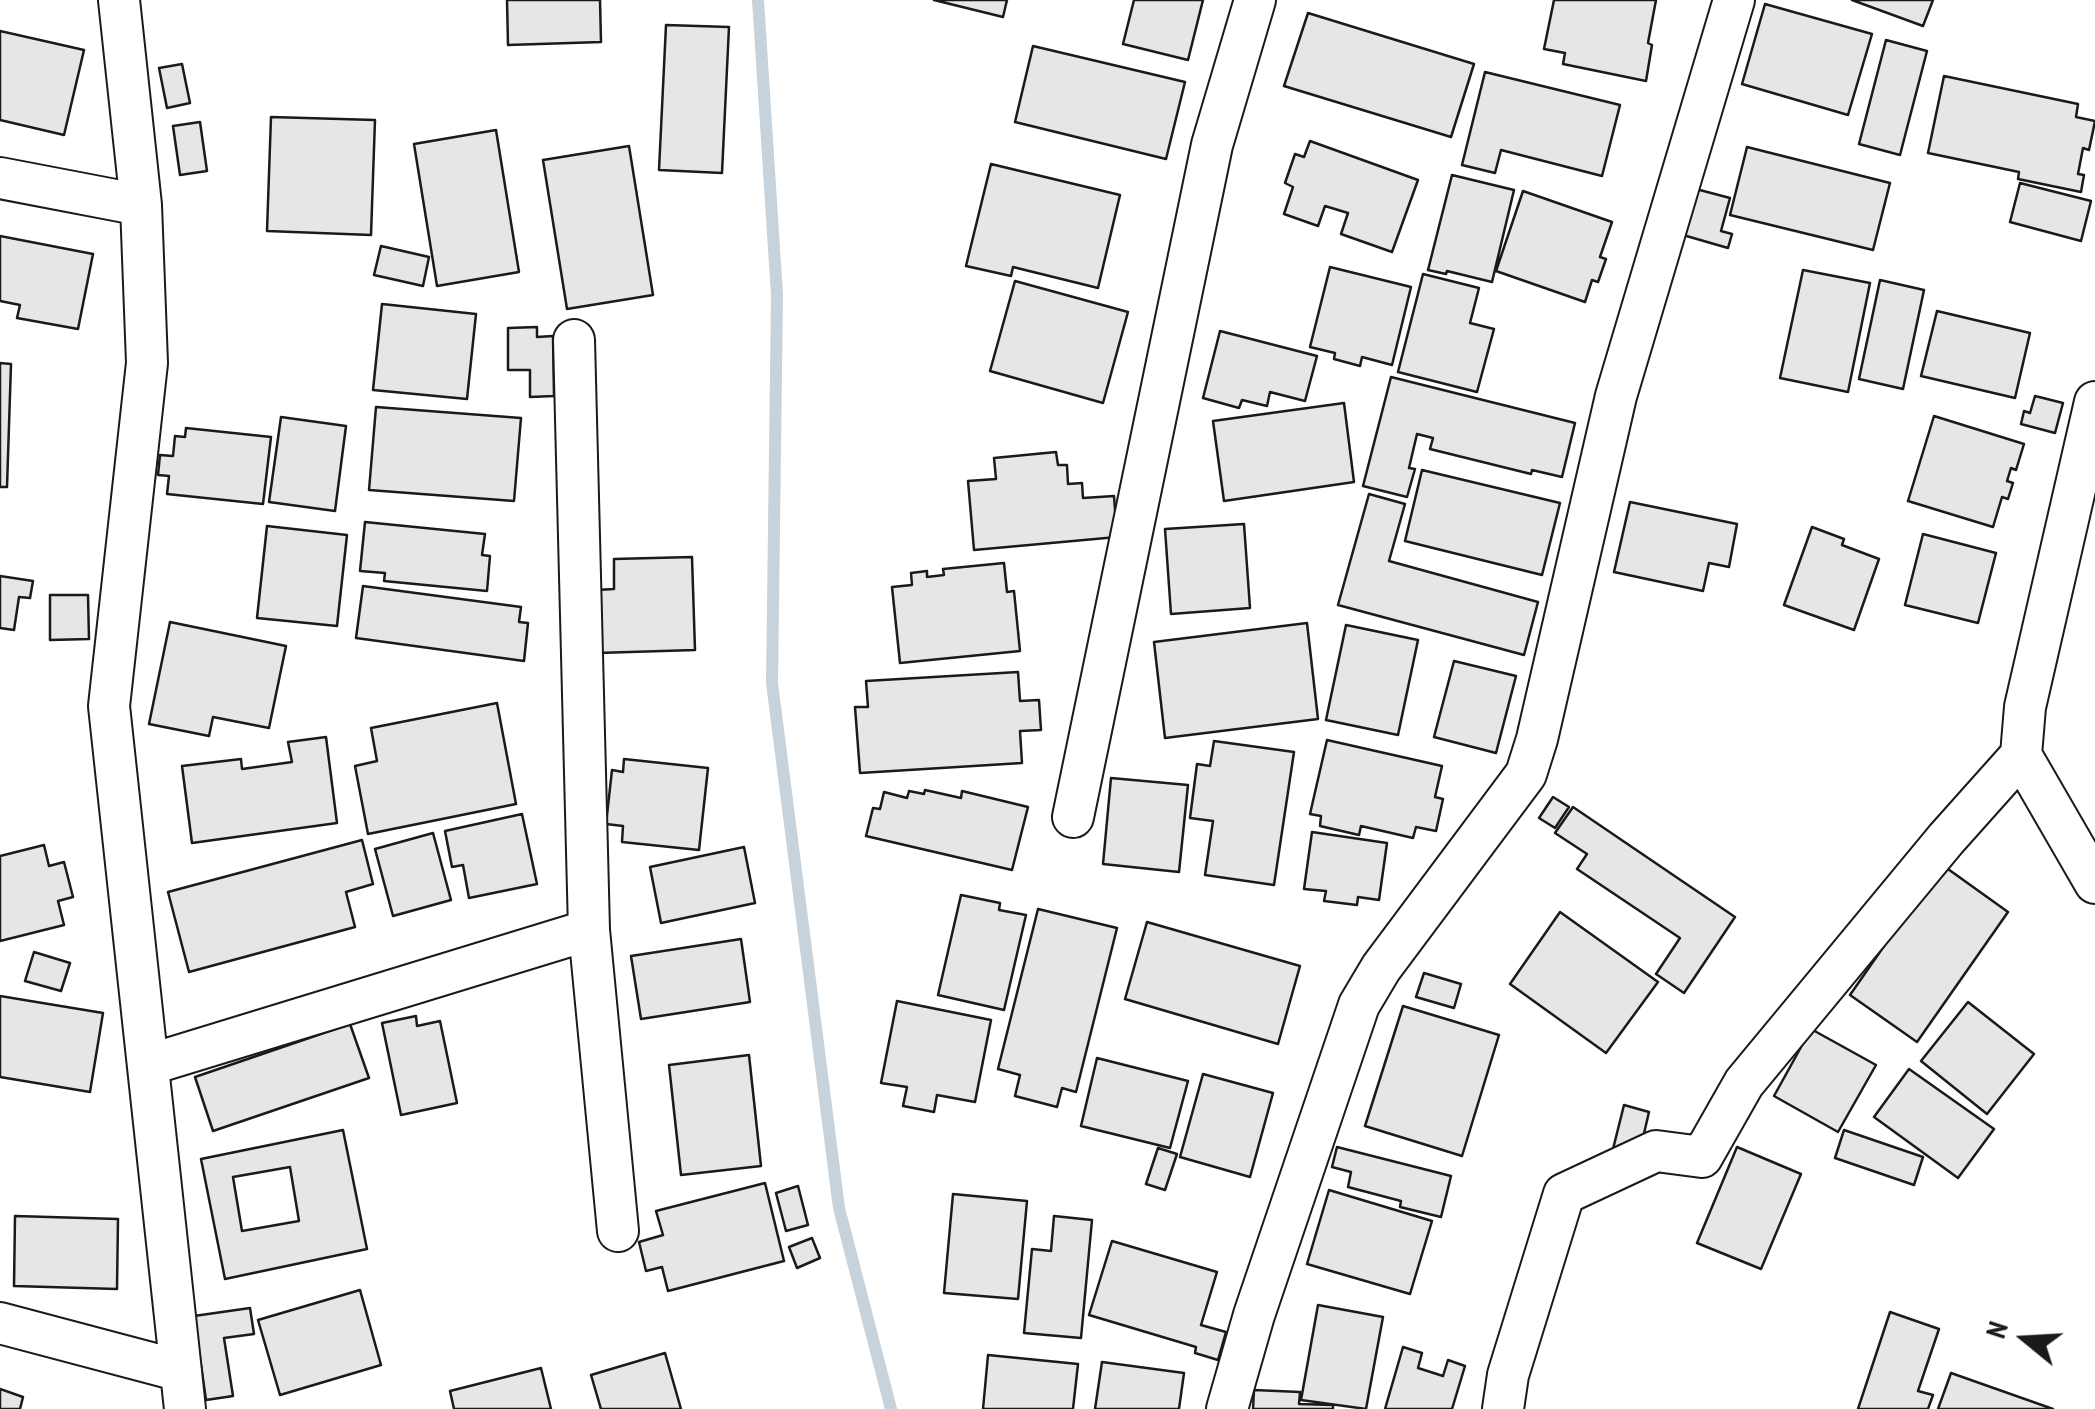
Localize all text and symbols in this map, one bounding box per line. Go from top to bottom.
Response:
north arrow [1975,1289,2075,1389]
text: N [1976,1317,2016,1342]

